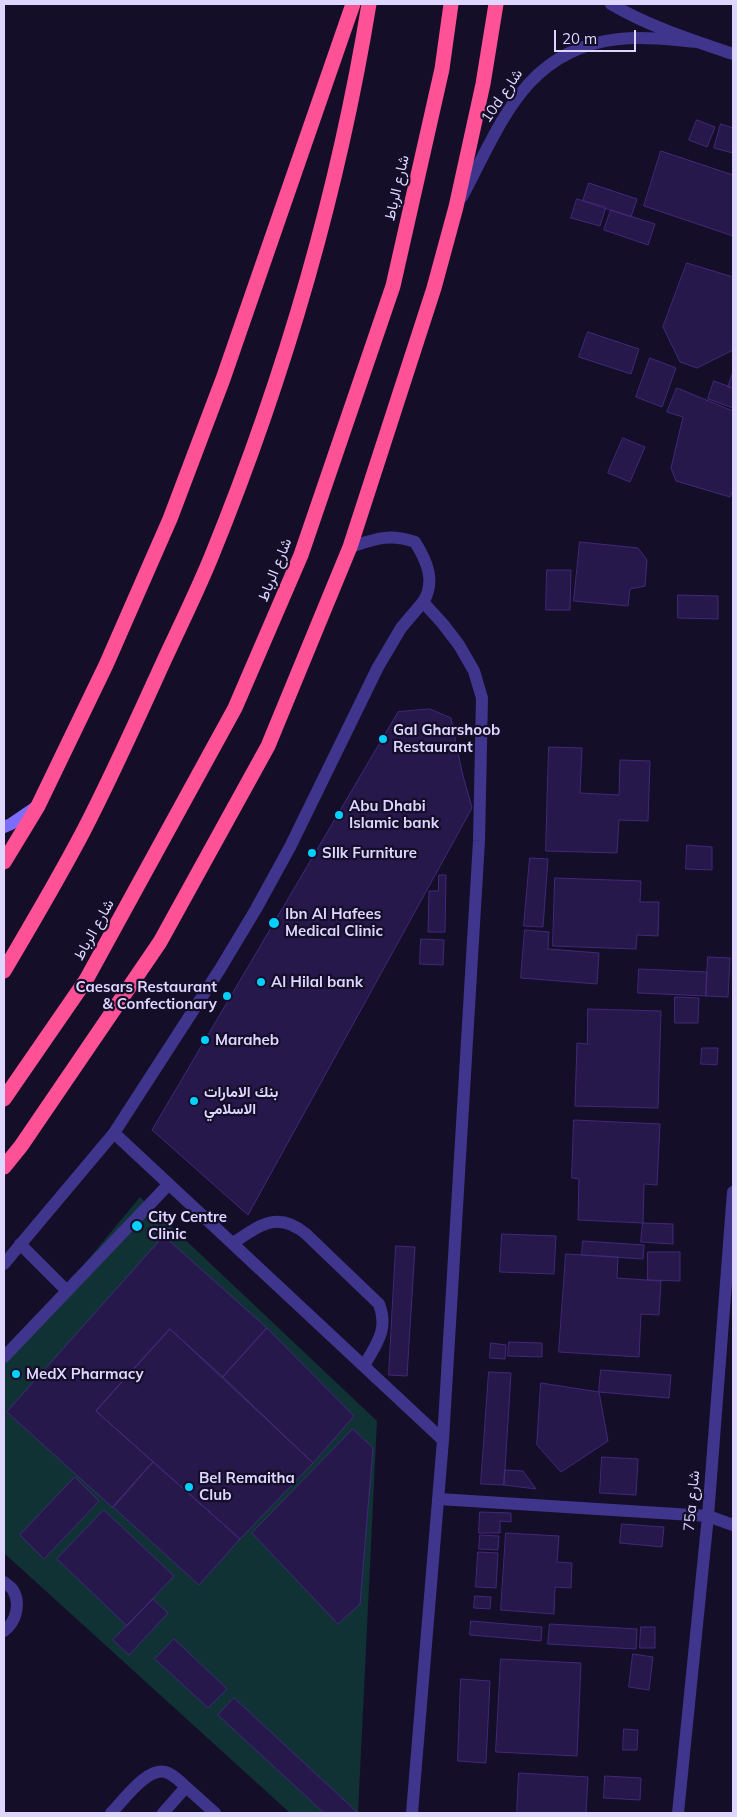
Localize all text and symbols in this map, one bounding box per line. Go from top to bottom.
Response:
scale bar [557,20,640,52]
text: 20 m [562,29,597,48]
street label: 10d شارع [477,66,527,126]
street label: شارع الرباط [381,153,413,223]
street label: شارع الرباط [254,536,296,604]
place label: Gal Gharshoob Restaurant [393,721,500,756]
marker: Gal Gharshoob Restaurant [377,733,389,745]
place label: Abu Dhabi Islamic bank [349,797,439,832]
marker: Abu Dhabi Islamic bank [333,809,345,821]
place label: SIlk Furniture [322,844,417,862]
marker: SIlk Furniture [306,847,318,859]
street label: شارع الرباط [70,896,118,964]
place label: Ibn Al Hafees Medical Clinic [285,905,383,940]
marker: Ibn Al Hafees Medical Clinic [267,916,281,930]
place label: Al Hilal bank [271,973,363,991]
marker: Al Hilal bank [255,976,267,988]
place label: Caesars Restaurant & Confectionary [75,978,217,1013]
marker: Caesars Restaurant & Confectionary [221,990,233,1002]
place label: Maraheb [215,1031,279,1049]
marker: Maraheb [199,1034,211,1046]
place label: بنك الامارات الاسلامي [204,1083,278,1118]
marker: بنك الامارات الاسلامي [188,1095,200,1107]
place label: City Centre Clinic [148,1208,227,1243]
marker: City Centre Clinic [130,1219,144,1233]
place label: MedX Pharmacy [26,1365,144,1383]
marker: MedX Pharmacy [10,1368,22,1380]
place label: Bel Remaitha Club [199,1469,295,1504]
street label: 75a شارع [680,1470,704,1532]
marker: Bel Remaitha Club [183,1481,195,1493]

